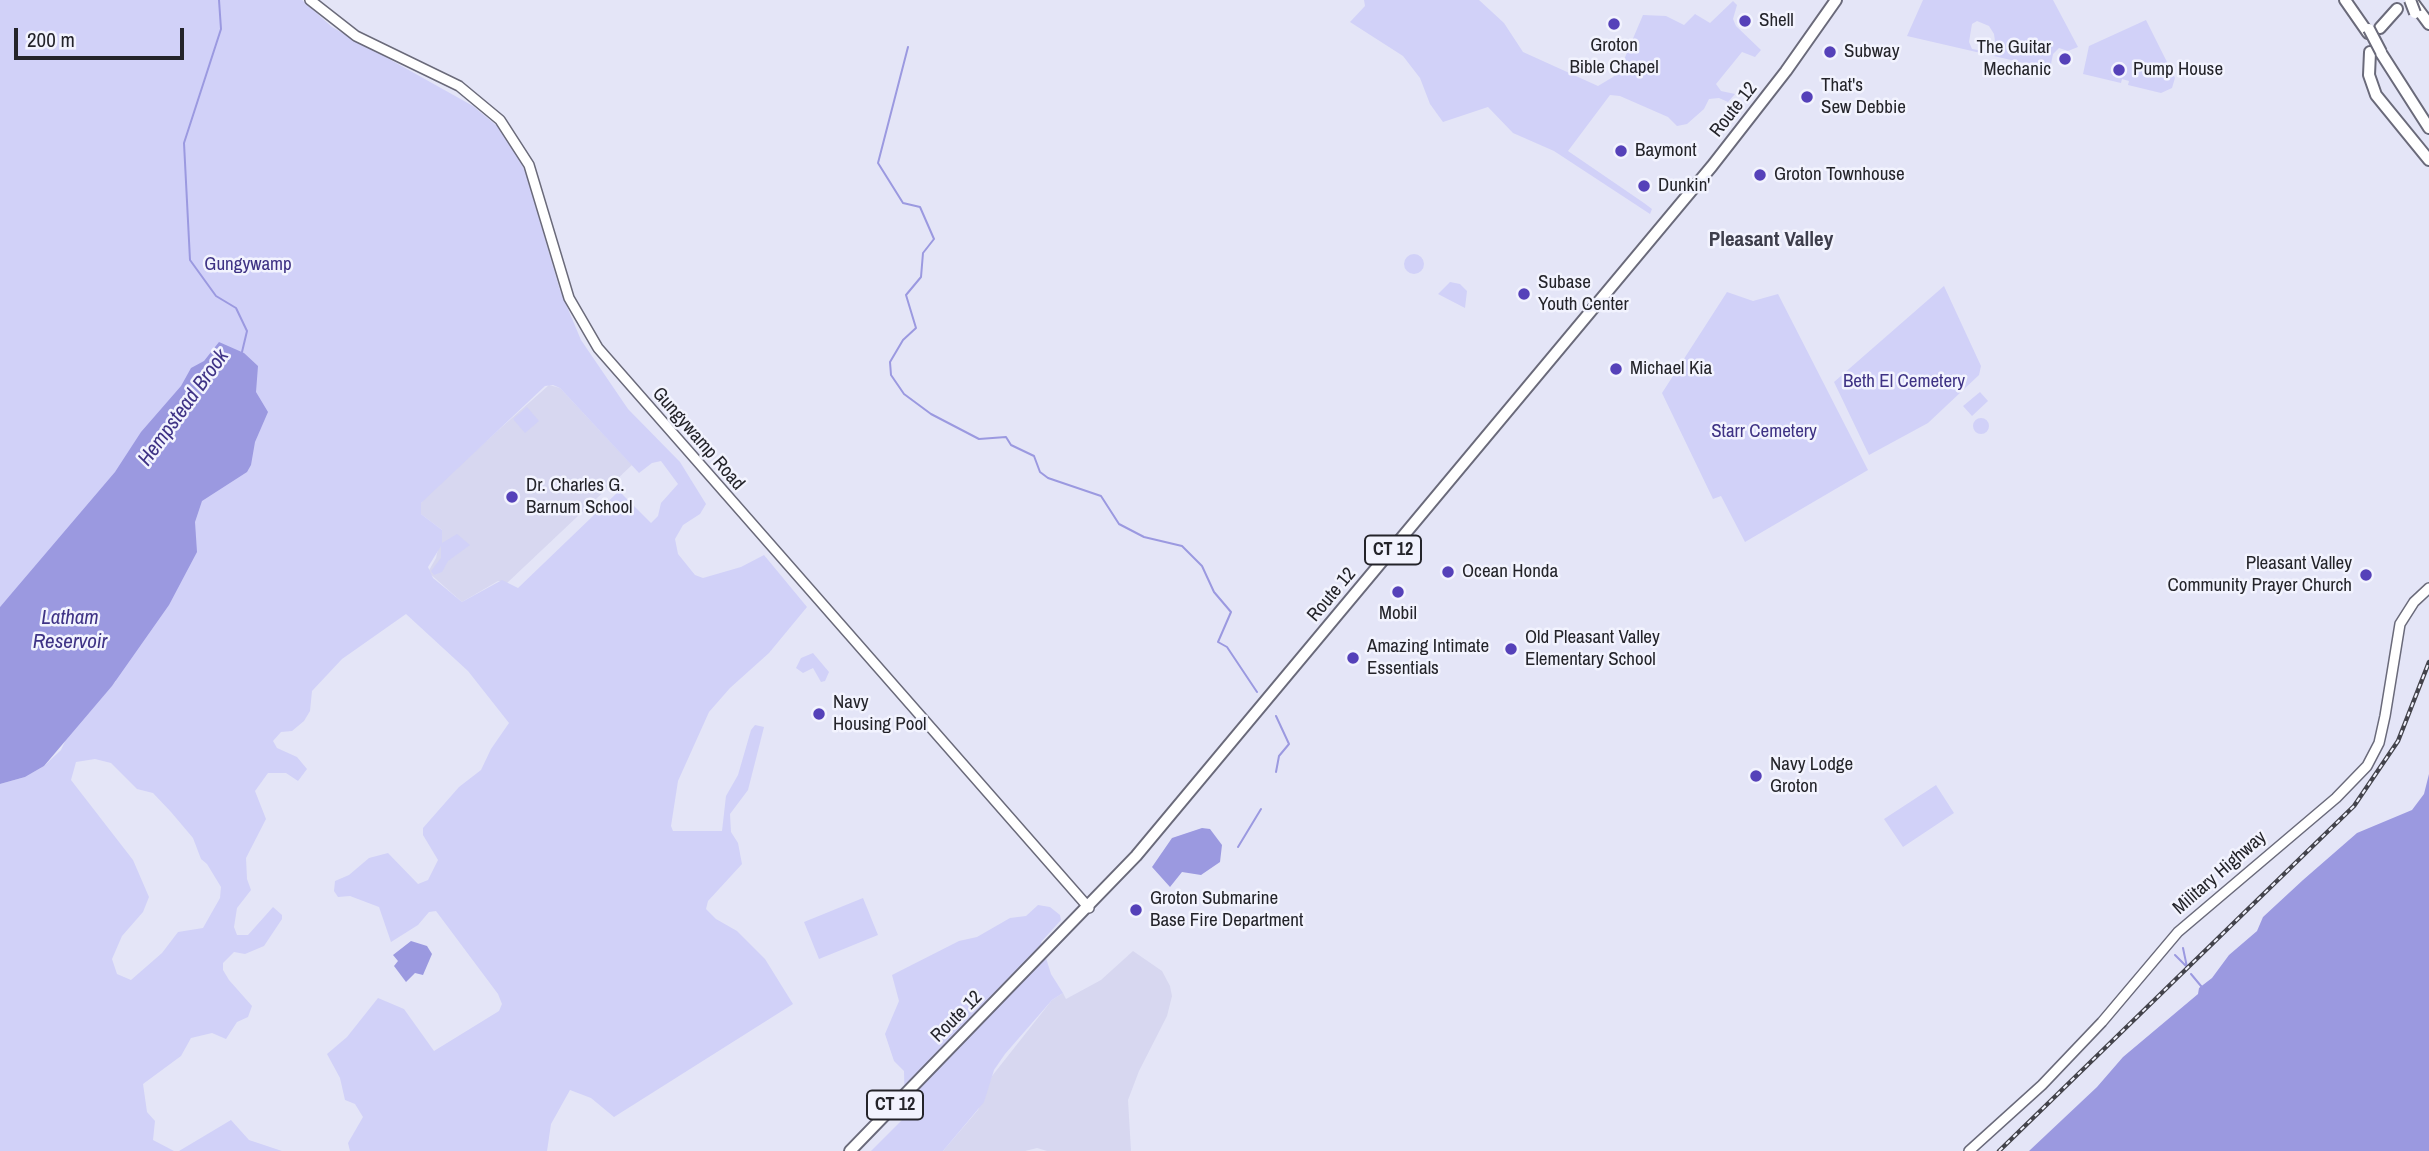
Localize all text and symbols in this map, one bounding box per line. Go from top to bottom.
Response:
place label: Shell [1759,10,1794,32]
marker: Shell [1737,13,1753,29]
scale bar [18,14,187,58]
marker: Groton Bible Chapel [1606,16,1622,32]
text: 200 m [27,25,75,54]
place label: Groton Bible Chapel [1569,35,1659,79]
place label: The Guitar Mechanic [1977,37,2051,81]
place label: Subway [1844,41,1899,63]
marker: Subway [1822,44,1838,60]
marker: The Guitar Mechanic [2057,51,2073,67]
place label: Pump House [2133,59,2223,81]
marker: Pump House [2111,62,2127,78]
place label: That's Sew Debbie [1821,75,1906,119]
street label: Route 12 [1706,78,1762,142]
marker: That's Sew Debbie [1799,89,1815,105]
place label: Baymont [1635,140,1696,162]
marker: Baymont [1613,143,1629,159]
place label: Groton Townhouse [1774,164,1905,186]
marker: Groton Townhouse [1752,167,1768,183]
place label: Dunkin' [1658,175,1710,197]
marker: Dunkin' [1636,178,1652,194]
district label: Pleasant Valley [1709,227,1833,253]
park label: Gungywamp [204,254,292,276]
place label: Subase Youth Center [1538,272,1629,316]
marker: Subase Youth Center [1516,286,1532,302]
water label: Hempstead Brook [133,345,235,471]
place label: Michael Kia [1630,358,1712,380]
marker: Michael Kia [1608,361,1624,377]
park label: Beth El Cemetery [1843,371,1965,393]
street label: Gungywamp Road [647,383,749,495]
park label: Starr Cemetery [1711,421,1817,443]
place label: Dr. Charles G. Barnum School [526,475,633,519]
marker: Dr. Charles G. Barnum School [504,489,520,505]
road number: CT 12 [1365,536,1421,564]
place label: Pleasant Valley Community Prayer Church [2168,553,2352,597]
place label: Ocean Honda [1462,561,1558,583]
street label: Route 12 [1303,563,1361,627]
marker: Ocean Honda [1440,564,1456,580]
marker: Pleasant Valley Community Prayer Church [2358,567,2374,583]
marker: Mobil [1390,584,1406,600]
place label: Mobil [1379,603,1417,625]
water label: Latham Reservoir [33,605,107,655]
place label: Old Pleasant Valley Elementary School [1525,627,1660,671]
place label: Amazing Intimate Essentials [1367,636,1489,680]
marker: Old Pleasant Valley Elementary School [1503,641,1519,657]
marker: Amazing Intimate Essentials [1345,650,1361,666]
place label: Navy Housing Pool [833,692,927,736]
marker: Navy Housing Pool [811,706,827,722]
place label: Navy Lodge Groton [1770,754,1853,798]
marker: Navy Lodge Groton [1748,768,1764,784]
street label: Military Highway [2169,826,2271,920]
place label: Groton Submarine Base Fire Department [1150,888,1303,932]
marker: Groton Submarine Base Fire Department [1128,902,1144,918]
street label: Route 12 [927,987,987,1047]
road number: CT 12 [867,1090,923,1120]

